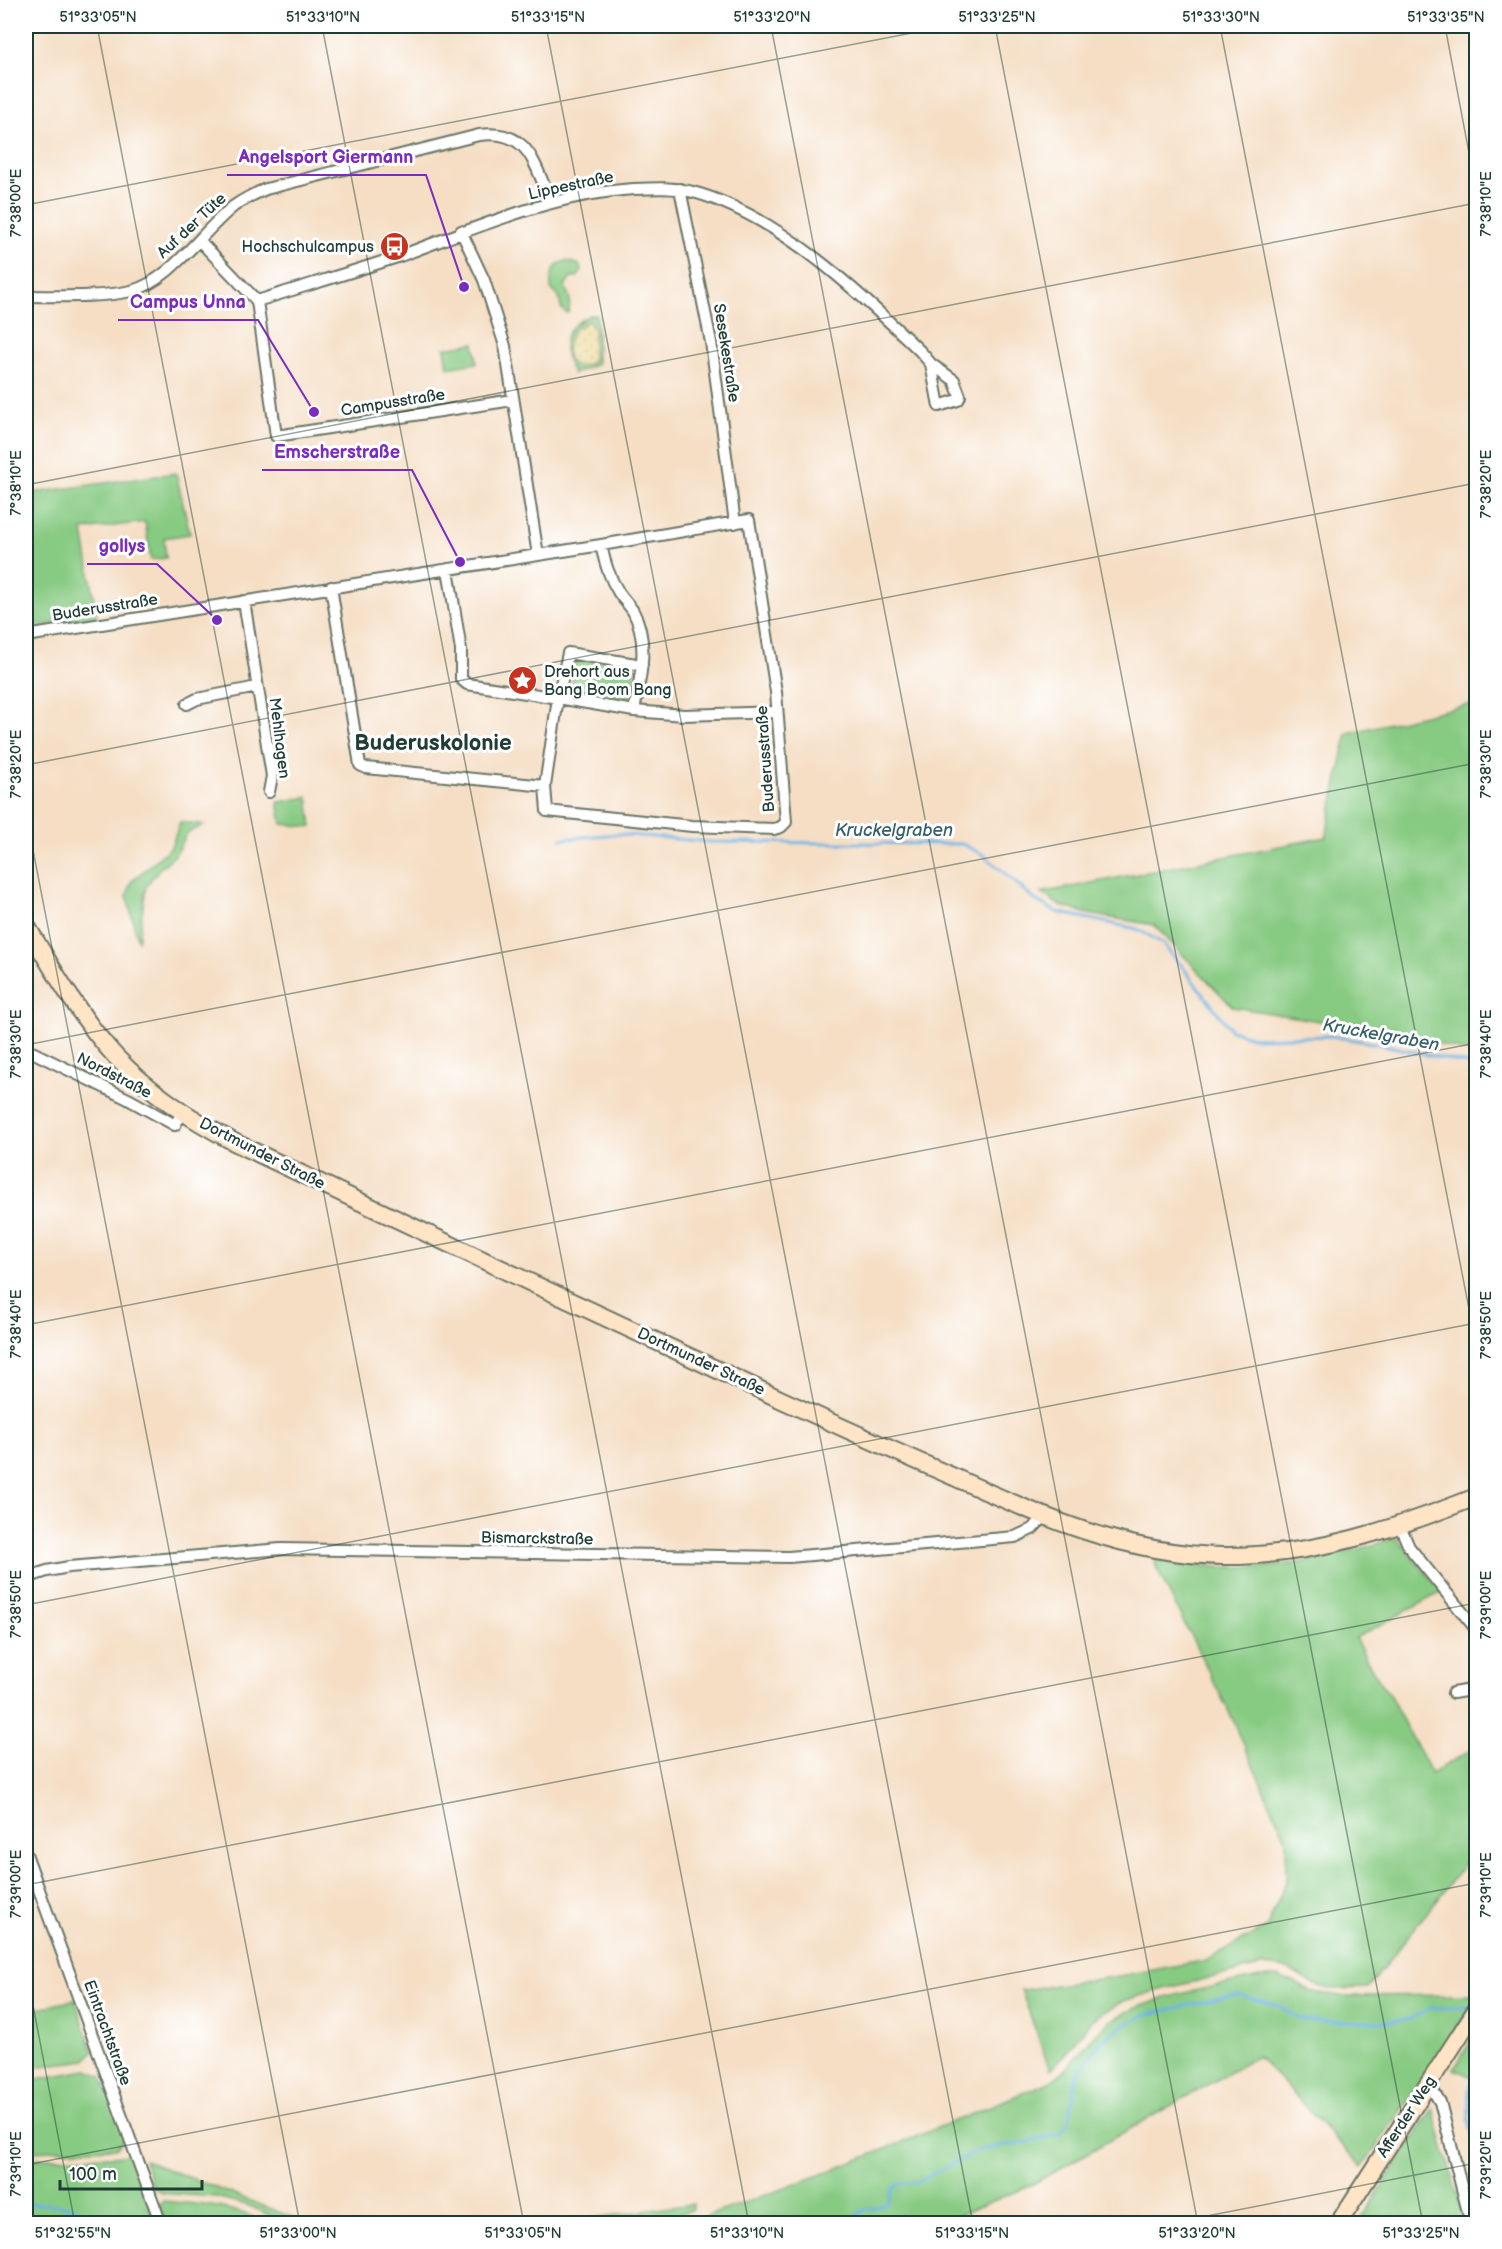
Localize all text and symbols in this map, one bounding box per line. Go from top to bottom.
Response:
text: 51°33'05"N [59,8,137,27]
text: 51°33'10"N [286,8,360,27]
text: 51°33'15"N [511,8,585,27]
text: 51°33'20"N [733,8,811,27]
text: 51°33'25"N [958,8,1036,27]
text: 51°33'30"N [1182,8,1260,27]
text: 51°33'35"N [1407,8,1485,27]
callout: Angelsport Giermann [227,139,426,175]
text: Angelsport Giermann [238,147,413,168]
street label: Lippestraße [527,168,616,204]
text: 7°38'00"E [7,169,26,237]
text: 7°38'10"E [1477,171,1496,237]
street label: Auf der Tüte [154,189,231,263]
bus stop icon: Hochschulcampus [379,231,411,263]
place label: Hochschulcampus [242,238,374,257]
callout: Campus Unna [118,284,258,320]
text: Campus Unna [130,292,246,313]
street label: Sesekestraße [709,302,743,404]
street label: Campusstraße [339,385,447,421]
callout: Emscherstraße [262,434,412,470]
text: Emscherstraße [274,442,400,463]
text: 7°38'10"E [7,450,26,516]
text: 7°38'20"E [1477,450,1496,518]
callout: gollys [87,528,157,564]
text: gollys [99,536,145,557]
street label: Buderusstraße [51,590,160,626]
place label: Drehort aus Bang Boom Bang [544,663,672,700]
place icon: Drehort aus Bang Boom Bang [507,665,539,697]
street label: Mehlhagen [265,696,293,780]
street label: Buderusstraße [753,705,779,813]
text: 7°38'30"E [1477,729,1496,799]
text: 7°38'20"E [7,730,26,798]
district label: Buderuskolonie [354,730,512,757]
water label: Kruckelgraben [835,820,953,841]
text: 7°38'30"E [7,1009,26,1079]
text: 7°38'40"E [1477,1009,1496,1079]
water label: Kruckelgraben [1321,1014,1441,1056]
street label: Nordstraße [73,1049,155,1103]
street label: Dortmunder Straße [196,1114,328,1194]
text: 7°38'40"E [7,1289,26,1359]
text: 7°38'50"E [1477,1291,1496,1359]
street label: Dortmunder Straße [634,1324,768,1400]
street label: Bismarckstraße [481,1529,594,1549]
text: 7°38'50"E [7,1570,26,1638]
text: 7°39'00"E [1477,1571,1496,1639]
text: 7°39'00"E [7,1850,26,1918]
text: 7°39'10"E [1477,1852,1496,1918]
street label: Eintrachtstraße [79,1978,135,2089]
street label: Afferder Weg [1374,2073,1440,2161]
text: 7°39'10"E [7,2131,26,2197]
text: 7°39'20"E [1477,2131,1496,2199]
scale bar [60,2153,202,2191]
text: 100 m [69,2164,117,2185]
text: 51°32'55"N [35,2224,111,2243]
text: 51°33'00"N [259,2224,337,2243]
text: 51°33'05"N [484,2224,562,2243]
text: 51°33'10"N [710,2224,784,2243]
text: 51°33'15"N [935,2224,1009,2243]
text: 51°33'20"N [1158,2224,1236,2243]
text: 51°33'25"N [1382,2224,1460,2243]

